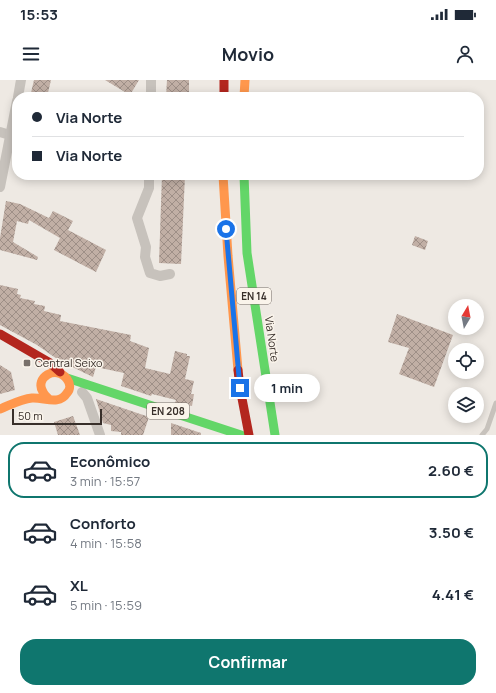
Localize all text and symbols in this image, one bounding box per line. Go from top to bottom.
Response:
text: 15:53 [20,4,58,25]
text: Movio [222,42,274,66]
icon: menu [20,43,42,65]
icon: person [454,43,476,65]
text: Via Norte [56,107,122,128]
text: Via Norte [56,145,122,166]
route start [217,220,235,238]
road number: EN 14 [237,288,271,304]
north arrow [448,299,484,335]
map controls [448,299,484,423]
street label: Via Norte [262,315,283,363]
button: locate [448,343,484,379]
place label: Central Seixo [35,355,103,370]
marker: Central Seixo [22,358,32,368]
callout: 1 min [254,374,320,402]
route end [231,379,249,397]
text: 1 min [271,379,303,397]
button: layers [448,387,484,423]
road number: EN 208 [147,403,189,419]
scale bar [12,407,102,426]
text: 50 m [18,408,43,423]
text: Econômico [70,451,150,472]
icon: car [22,452,58,488]
text: 2.60 € [428,460,474,481]
text: 3 min · 15:57 [70,472,140,490]
text: Conforto [70,513,136,534]
icon: car [22,514,58,550]
text: 3.50 € [429,522,474,543]
text: 4 min · 15:58 [70,534,142,552]
text: XL [70,575,88,596]
icon: car [22,576,58,612]
text: 4.41 € [432,584,474,605]
text: 5 min · 15:59 [70,596,142,614]
button: Confirmar [20,639,476,685]

